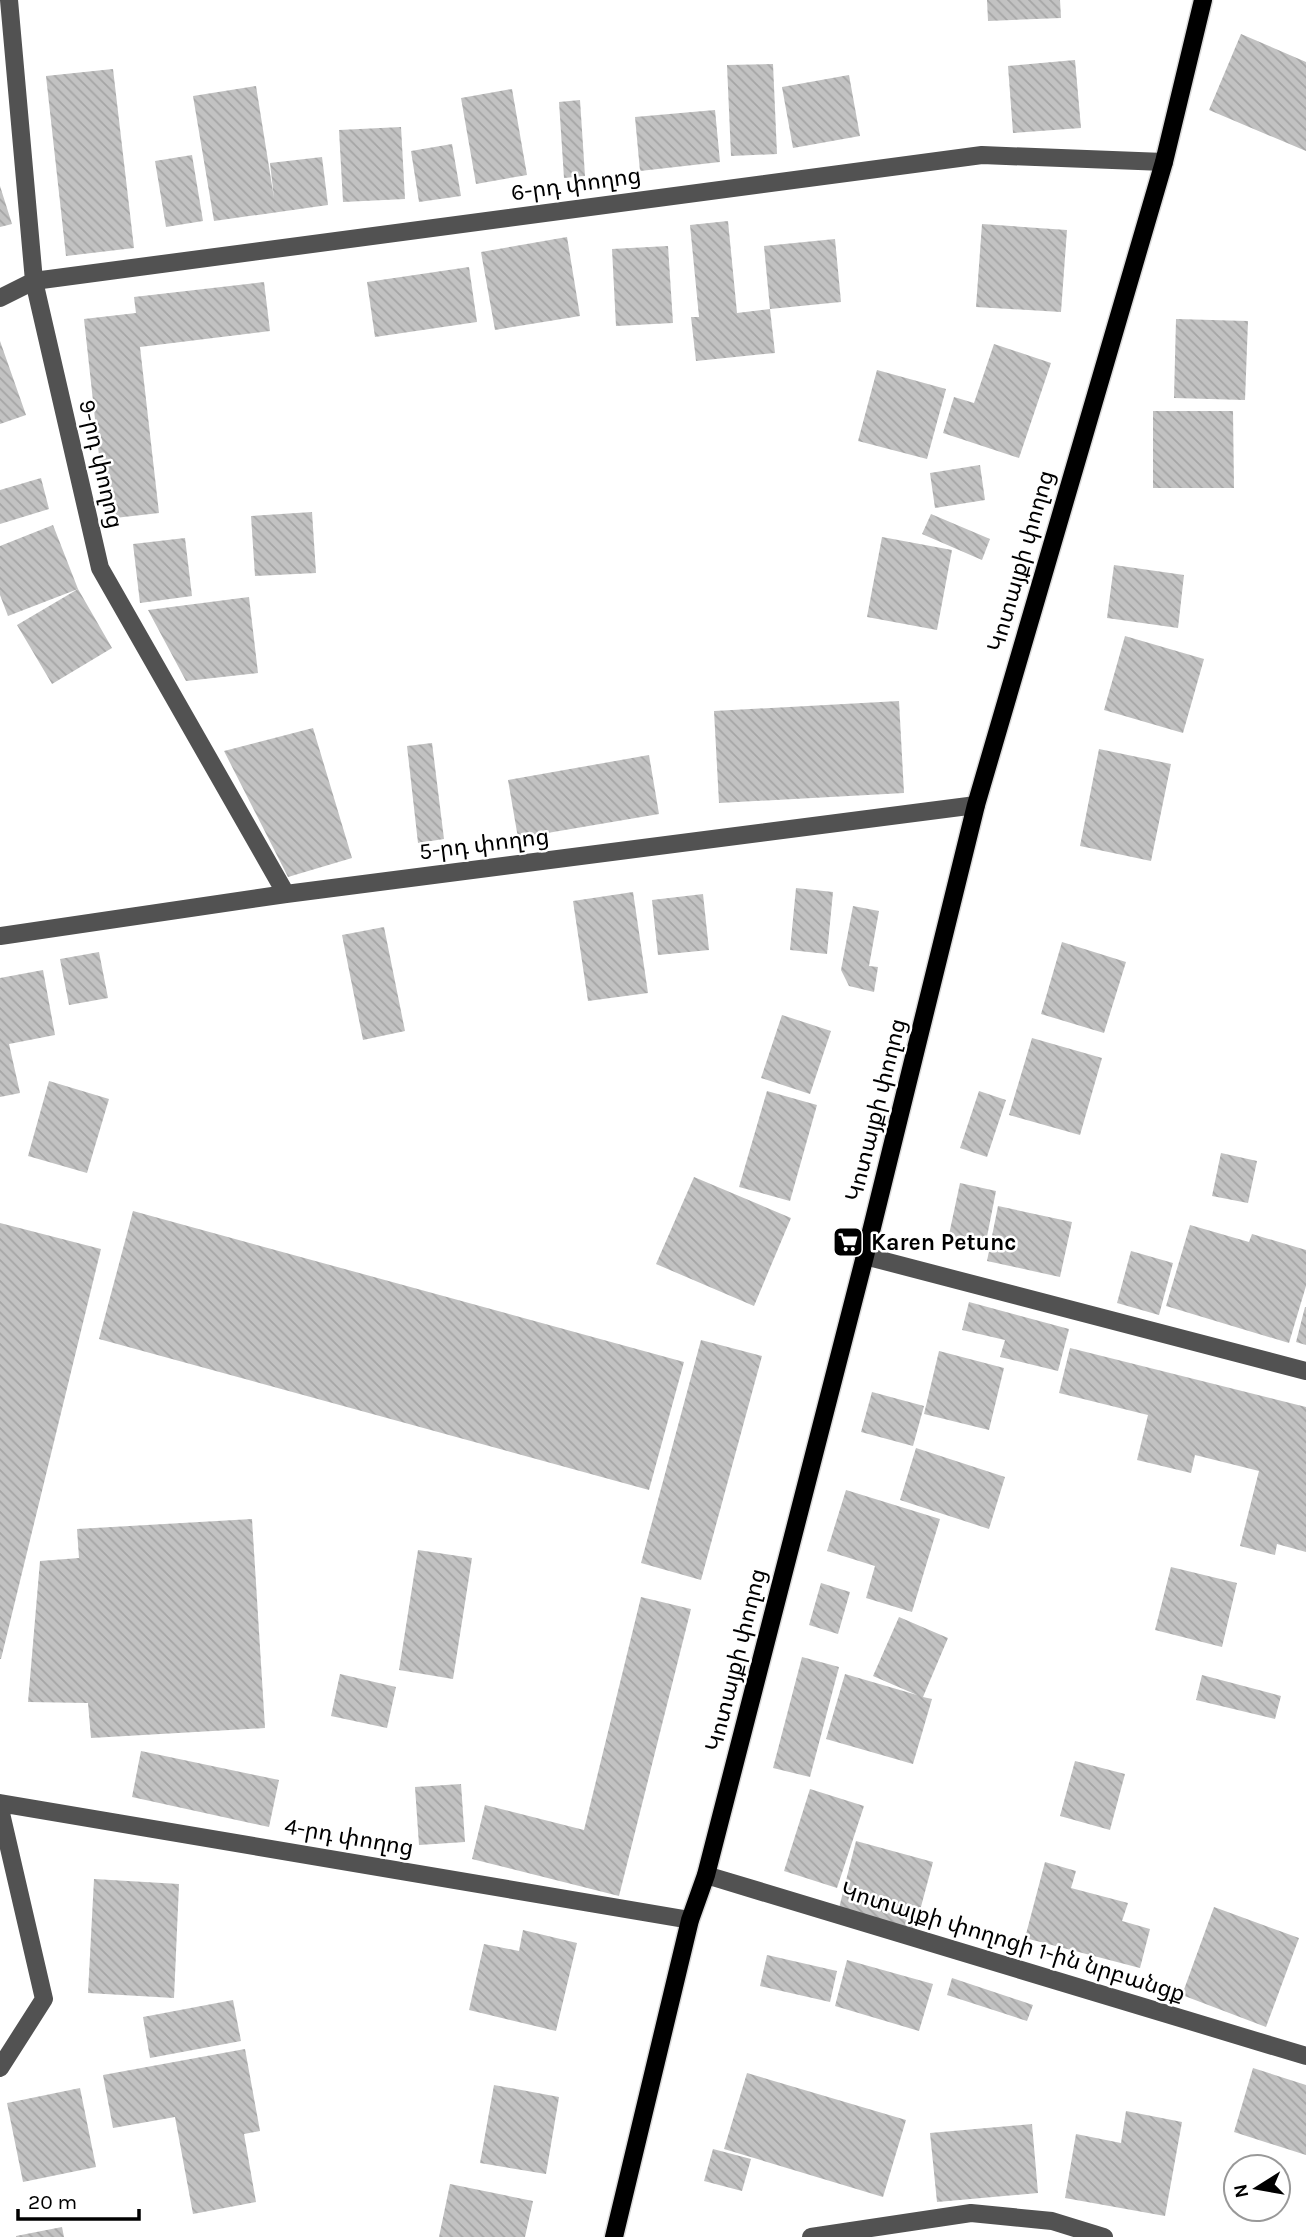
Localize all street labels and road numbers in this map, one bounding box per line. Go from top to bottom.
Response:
street label: 6-րդ փողոց [509,162,643,206]
street label: 9-րդ փողոց [73,397,129,531]
street label: Կոտայքի փողոց [982,467,1060,655]
street label: 5-րդ փողոց [417,823,551,865]
street label: Կոտայքի փողոց [840,1016,912,1204]
street label: Կոտայքի փողոց [700,1566,772,1754]
street label: 4-րդ փողոց [282,1812,416,1862]
street label: Կոտայքի փողոցի 1-ին նրբանցք [837,1877,1189,2007]

